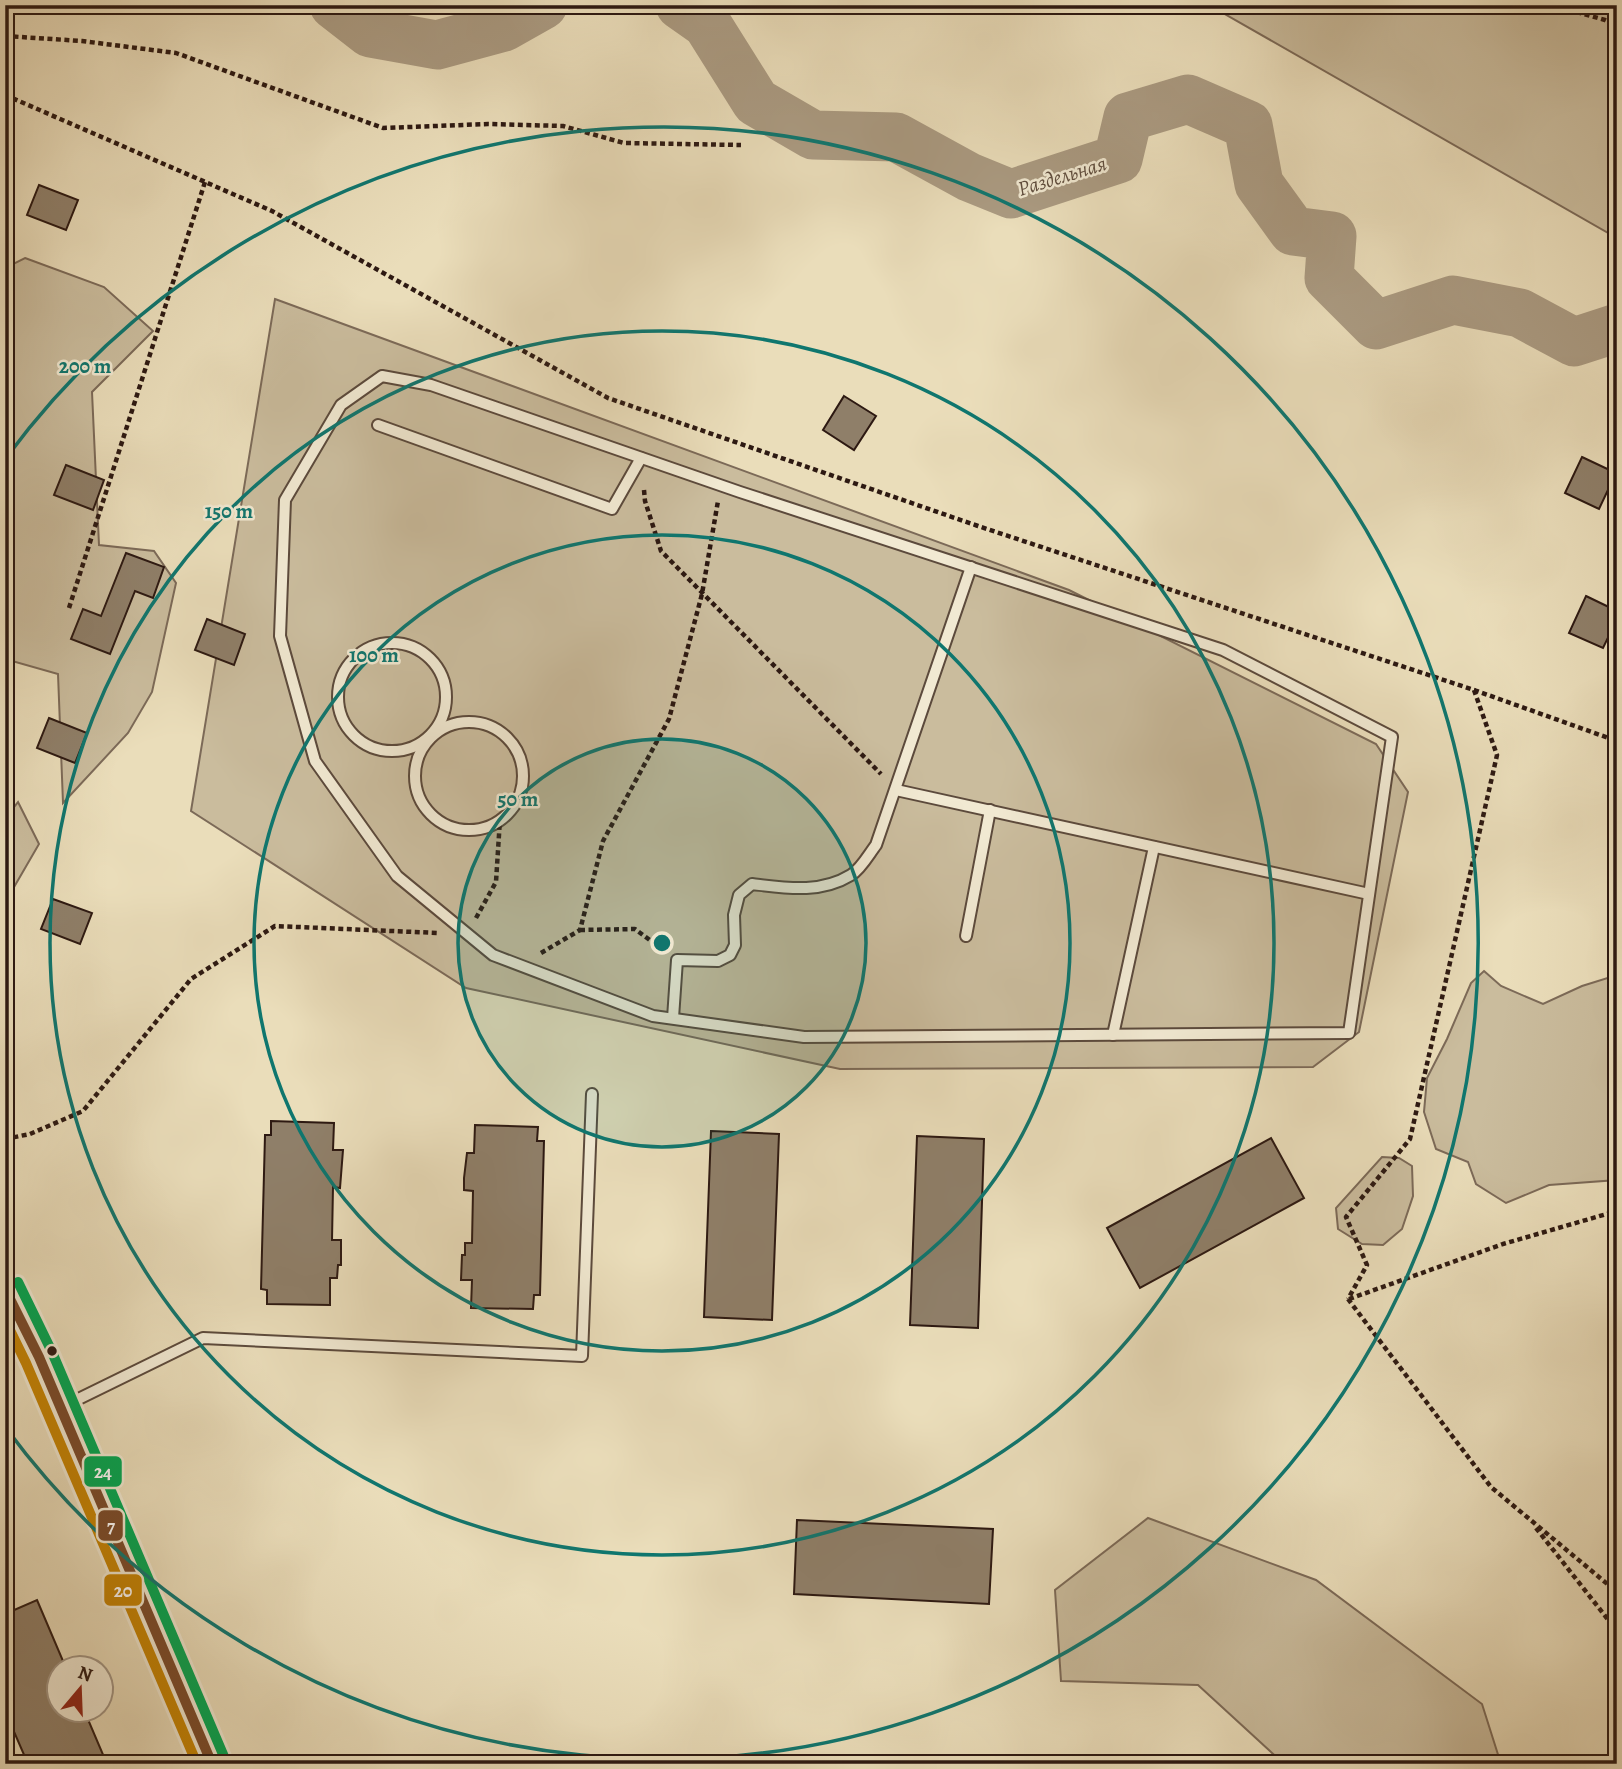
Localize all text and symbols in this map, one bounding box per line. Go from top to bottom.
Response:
water label: Раздельная [1014,149,1110,203]
text: 200 m [59,352,112,380]
text: 150 m [205,497,254,525]
text: 100 m [349,641,399,669]
text: 50 m [498,785,539,813]
centre of rings [650,931,674,955]
unlabelled marker [45,1344,59,1358]
line badge: 24 [83,1455,123,1488]
text: 24 [94,1459,112,1485]
line badge: 7 [97,1509,124,1542]
text: 7 [107,1513,116,1539]
line badge: 20 [103,1573,143,1607]
text: 20 [114,1578,133,1604]
north arrow [46,1654,116,1724]
text: N [74,1659,96,1688]

